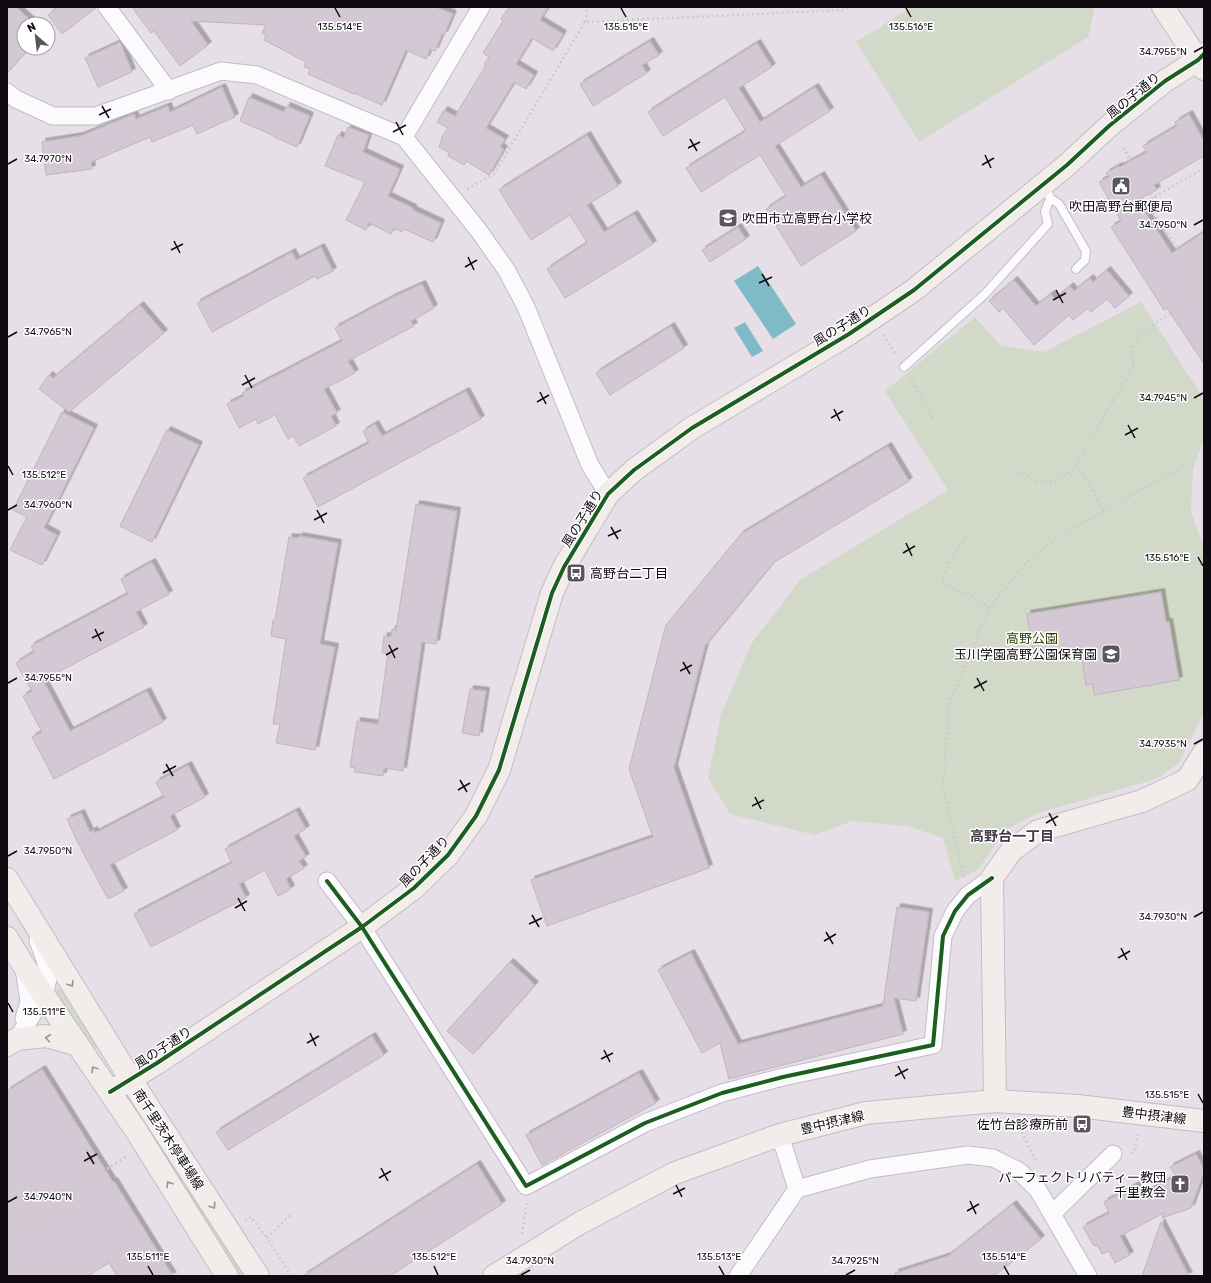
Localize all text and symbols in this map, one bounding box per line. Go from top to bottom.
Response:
north arrow [16,16,56,56]
text: N [25,20,38,35]
text: 135.514°E [318,21,362,33]
text: 135.515°E [604,21,648,33]
text: 135.516°E [889,21,933,33]
text: 34.7955°N [1139,46,1187,58]
street label: 風の子通り [1103,69,1163,122]
text: 34.7970°N [24,153,72,165]
public building icon: 吹田高野台郵便局 [1110,175,1132,197]
place label: 吹田高野台郵便局 [1069,199,1173,214]
school or university icon: 吹田市立高野台小学校 [717,207,739,229]
place label: 吹田市立高野台小学校 [742,211,872,226]
text: 34.7950°N [1139,219,1187,231]
street label: 風の子通り [811,302,874,349]
text: 34.7965°N [24,326,72,338]
text: 34.7945°N [1139,392,1187,404]
text: 135.512°E [22,469,66,481]
street label: 風の子通り [559,487,606,550]
text: 34.7960°N [24,499,72,511]
text: 135.516°E [1145,552,1189,564]
bus stop icon: 高野台二丁目 [565,562,587,584]
place label: 高野台二丁目 [590,566,668,581]
park label: 高野公園 [1006,631,1058,646]
school or university icon: 玉川学園高野公園保育園 [1100,643,1122,665]
place label: 玉川学園高野公園保育園 [954,647,1097,662]
text: 34.7955°N [24,672,72,684]
text: 34.7935°N [1139,738,1187,750]
district label: 高野台一丁目 [970,828,1054,845]
street label: 風の子通り [396,833,452,890]
text: 34.7950°N [24,845,72,857]
text: 34.7930°N [1139,911,1187,923]
one-way arrow [66,980,74,987]
text: 135.511°E [23,1006,65,1018]
street label: 風の子通り [132,1023,195,1071]
one-way arrow [45,1034,51,1043]
one-way arrow [92,1066,99,1073]
street label: 南千里茨木停車場線 [130,1086,207,1192]
text: 135.515°E [1145,1089,1189,1101]
street label: 豊中摂津線 [1121,1104,1187,1127]
street label: 豊中摂津線 [799,1108,865,1137]
bus stop icon: 佐竹台診療所前 [1071,1113,1093,1135]
place label: 佐竹台診療所前 [977,1117,1068,1132]
place label: パーフェクトリバティー教団 千里教会 [999,1170,1166,1200]
church icon: パーフェクトリバティー教団 千里教会 [1169,1173,1191,1195]
one-way arrow [166,1181,174,1188]
text: 34.7940°N [24,1191,72,1203]
one-way arrow [208,1202,216,1209]
text: 135.511°E [127,1251,169,1263]
text: 135.512°E [412,1251,456,1263]
text: 135.513°E [697,1251,741,1263]
text: 135.514°E [982,1251,1026,1263]
text: 34.7930°N [506,1255,554,1267]
text: 34.7925°N [831,1255,879,1267]

